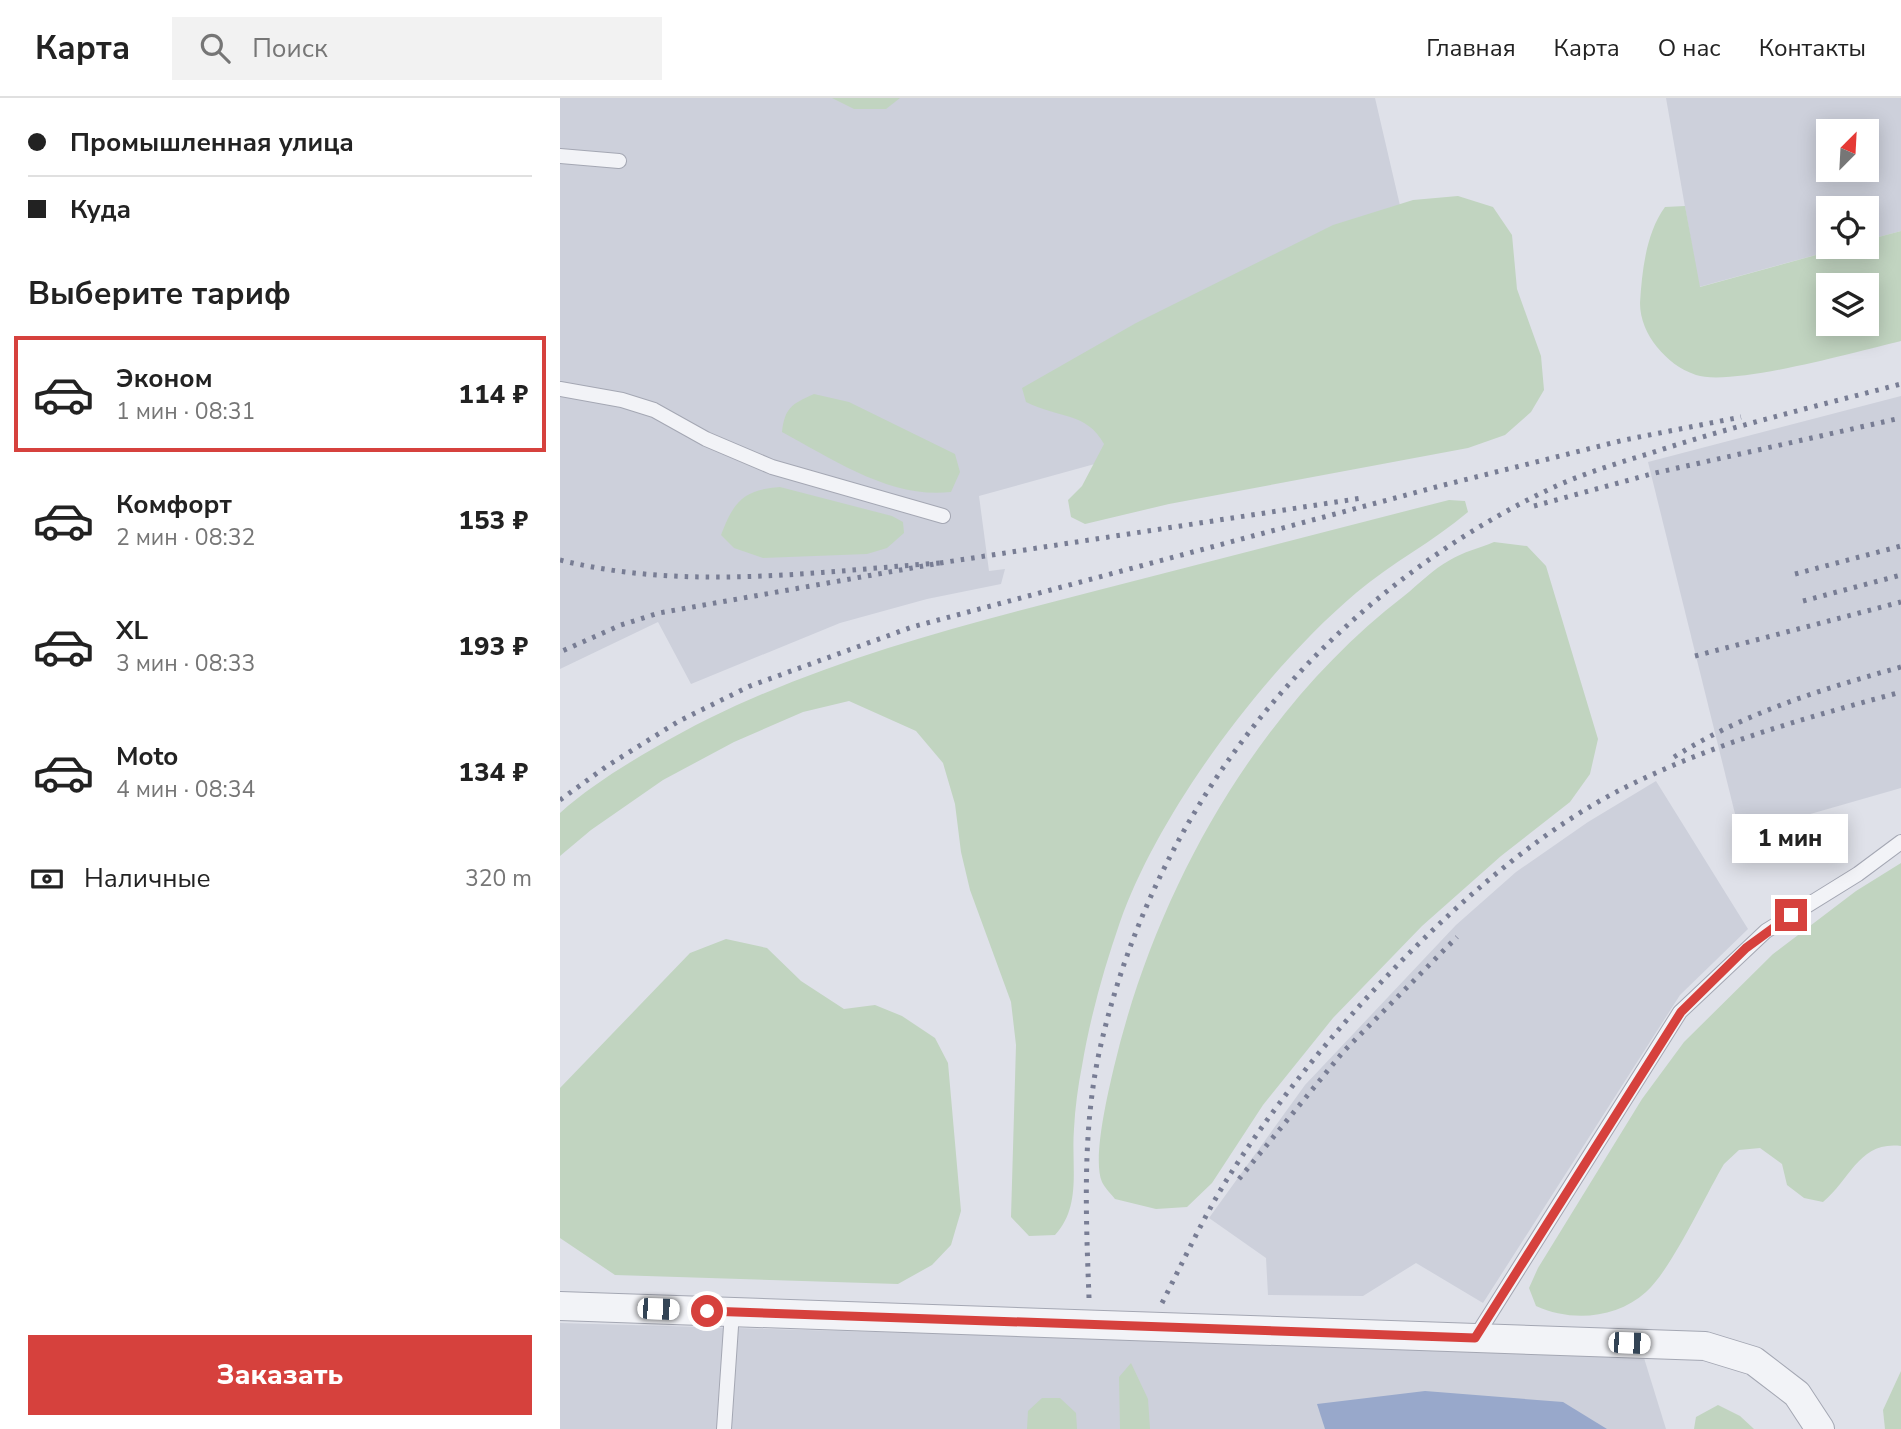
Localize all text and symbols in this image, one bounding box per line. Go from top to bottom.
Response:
search box [172,17,662,80]
text: Карта [35,26,130,71]
icon: search [196,29,234,67]
text: Поиск [252,31,328,66]
text: Главная [1426,32,1516,64]
text: Карта [1554,32,1620,64]
text: О нас [1658,32,1721,64]
text: Контакты [1759,32,1866,64]
north arrow [1816,119,1880,182]
map controls [1816,119,1879,336]
text: Промышленная улица [70,125,354,160]
text: Куда [70,192,131,227]
button: locate [1816,196,1879,259]
text: Выберите тариф [28,272,291,315]
button: layers [1816,273,1879,336]
text: Эконом [116,361,213,396]
icon: car [32,363,95,426]
text: 114 ₽ [458,377,528,412]
text: 1 мин · 08:31 [116,396,255,427]
text: Комфорт [116,487,232,522]
icon: car [32,489,95,552]
text: 153 ₽ [458,503,528,538]
text: 2 мин · 08:32 [116,522,255,553]
text: XL [116,613,148,648]
icon: car [32,615,95,678]
text: 193 ₽ [458,629,528,664]
text: 3 мин · 08:33 [116,648,255,679]
text: Moto [116,739,178,774]
icon: car [32,741,95,804]
text: 134 ₽ [458,755,528,790]
text: 4 мин · 08:34 [116,774,255,805]
callout: 1 мин [1733,814,1849,862]
text: 1 мин [1758,823,1822,854]
icon: cash [28,860,66,898]
text: Наличные [84,861,211,896]
text: 320 m [465,863,532,894]
route end [1775,899,1807,931]
route start [691,1295,723,1327]
car [637,1298,680,1320]
car [1608,1332,1651,1354]
button: Заказать [28,1335,532,1415]

